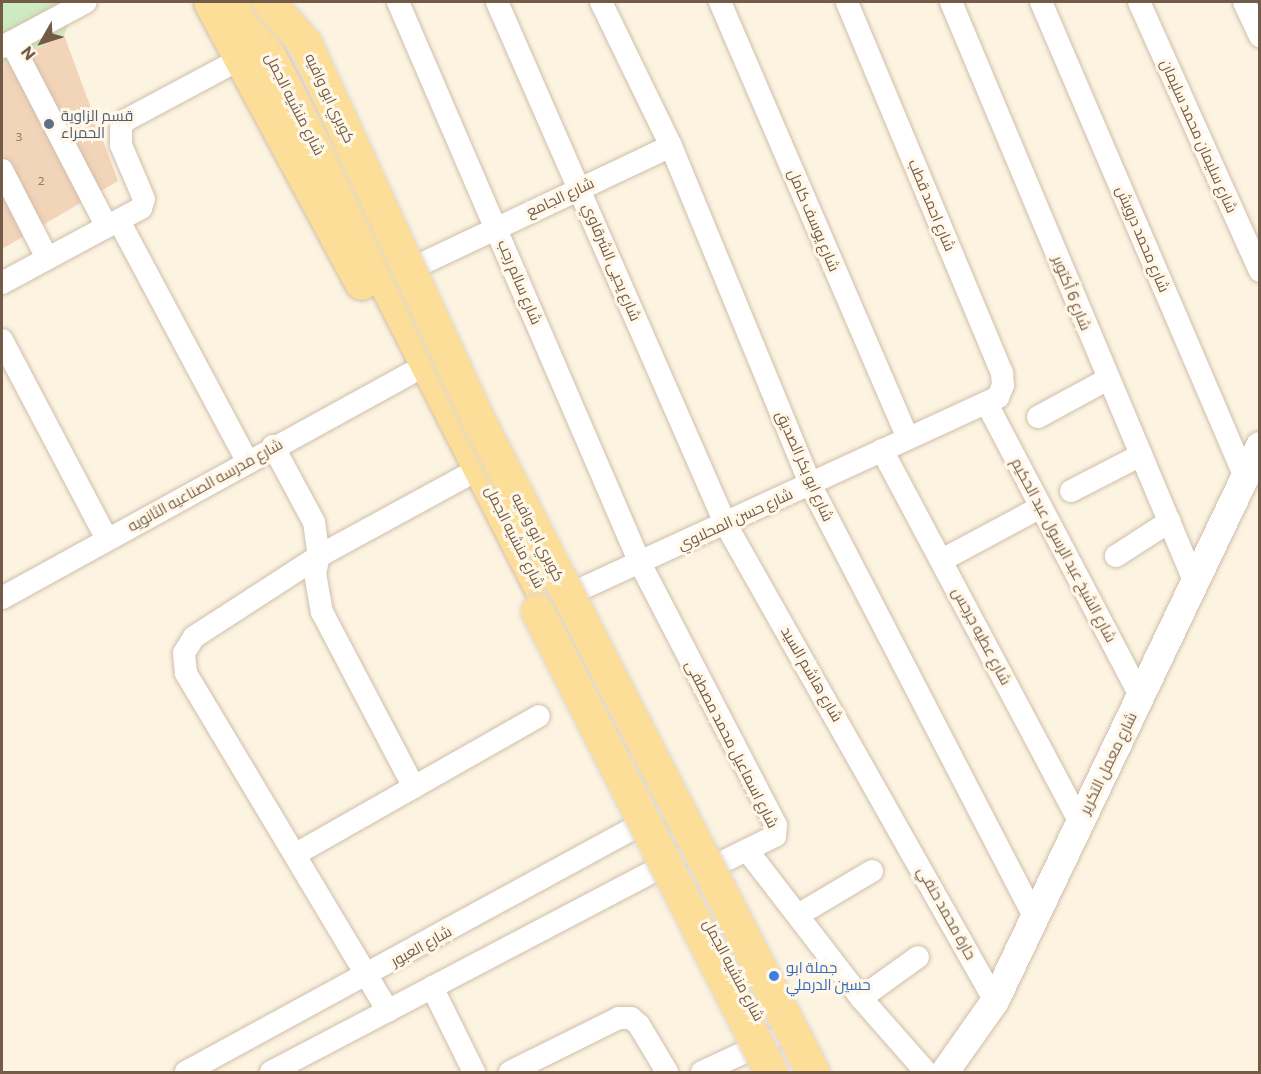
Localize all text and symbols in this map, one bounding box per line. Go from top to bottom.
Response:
north arrow [12,12,72,72]
text: N [16,43,39,64]
street label: شارع منشيه الجمل [261,50,329,158]
street label: كوبري ابو وافيه [301,50,359,146]
street label: شارع سليمان محمد سليمان [1157,56,1241,216]
place label: قسم الزاوية الحمراء [61,106,133,141]
marker: قسم الزاوية الحمراء [42,117,56,131]
house number: 3 [16,130,22,144]
street label: شارع احمد قطب [905,156,959,254]
street label: شارع يوسف كامل [784,166,844,274]
street label: شارع الجامع [523,173,597,221]
house number: 2 [38,174,44,188]
street label: شارع محمد درويش [1113,183,1173,295]
street label: شارع يحيى الشرقاوي [579,201,645,323]
street label: شارع سالم رجب [494,237,546,327]
street label: شارع 6 أكتوبر [1049,253,1095,333]
street label: شارع ابو بكر الصديق [773,408,837,524]
street label: شارع مدرسه الصناعيه الثانويه [124,435,286,535]
street label: شارع الشيخ عبد الرسول عبد الحكيم [1008,455,1120,645]
street label: شارع منشيه الجمل [481,483,549,591]
street label: شارع حسن المحلاوي [674,484,796,554]
street label: كوبري ابو وافيه [508,490,568,584]
street label: شارع عطيه جرجس [949,584,1015,688]
street label: شارع هاشم السيد [777,623,847,725]
street label: شارع اسماعيل محمد مصطفى [682,657,782,831]
street label: شارع معمل التكرير [1076,709,1140,817]
street label: حارة محمد حنفي [914,863,980,963]
street label: شارع منشيه الجمل [700,916,768,1024]
street label: شارع العبور [387,922,455,970]
place label: جملة ابو حسين الدرملي [786,958,871,993]
marker: جملة ابو حسين الدرملي [767,969,781,983]

